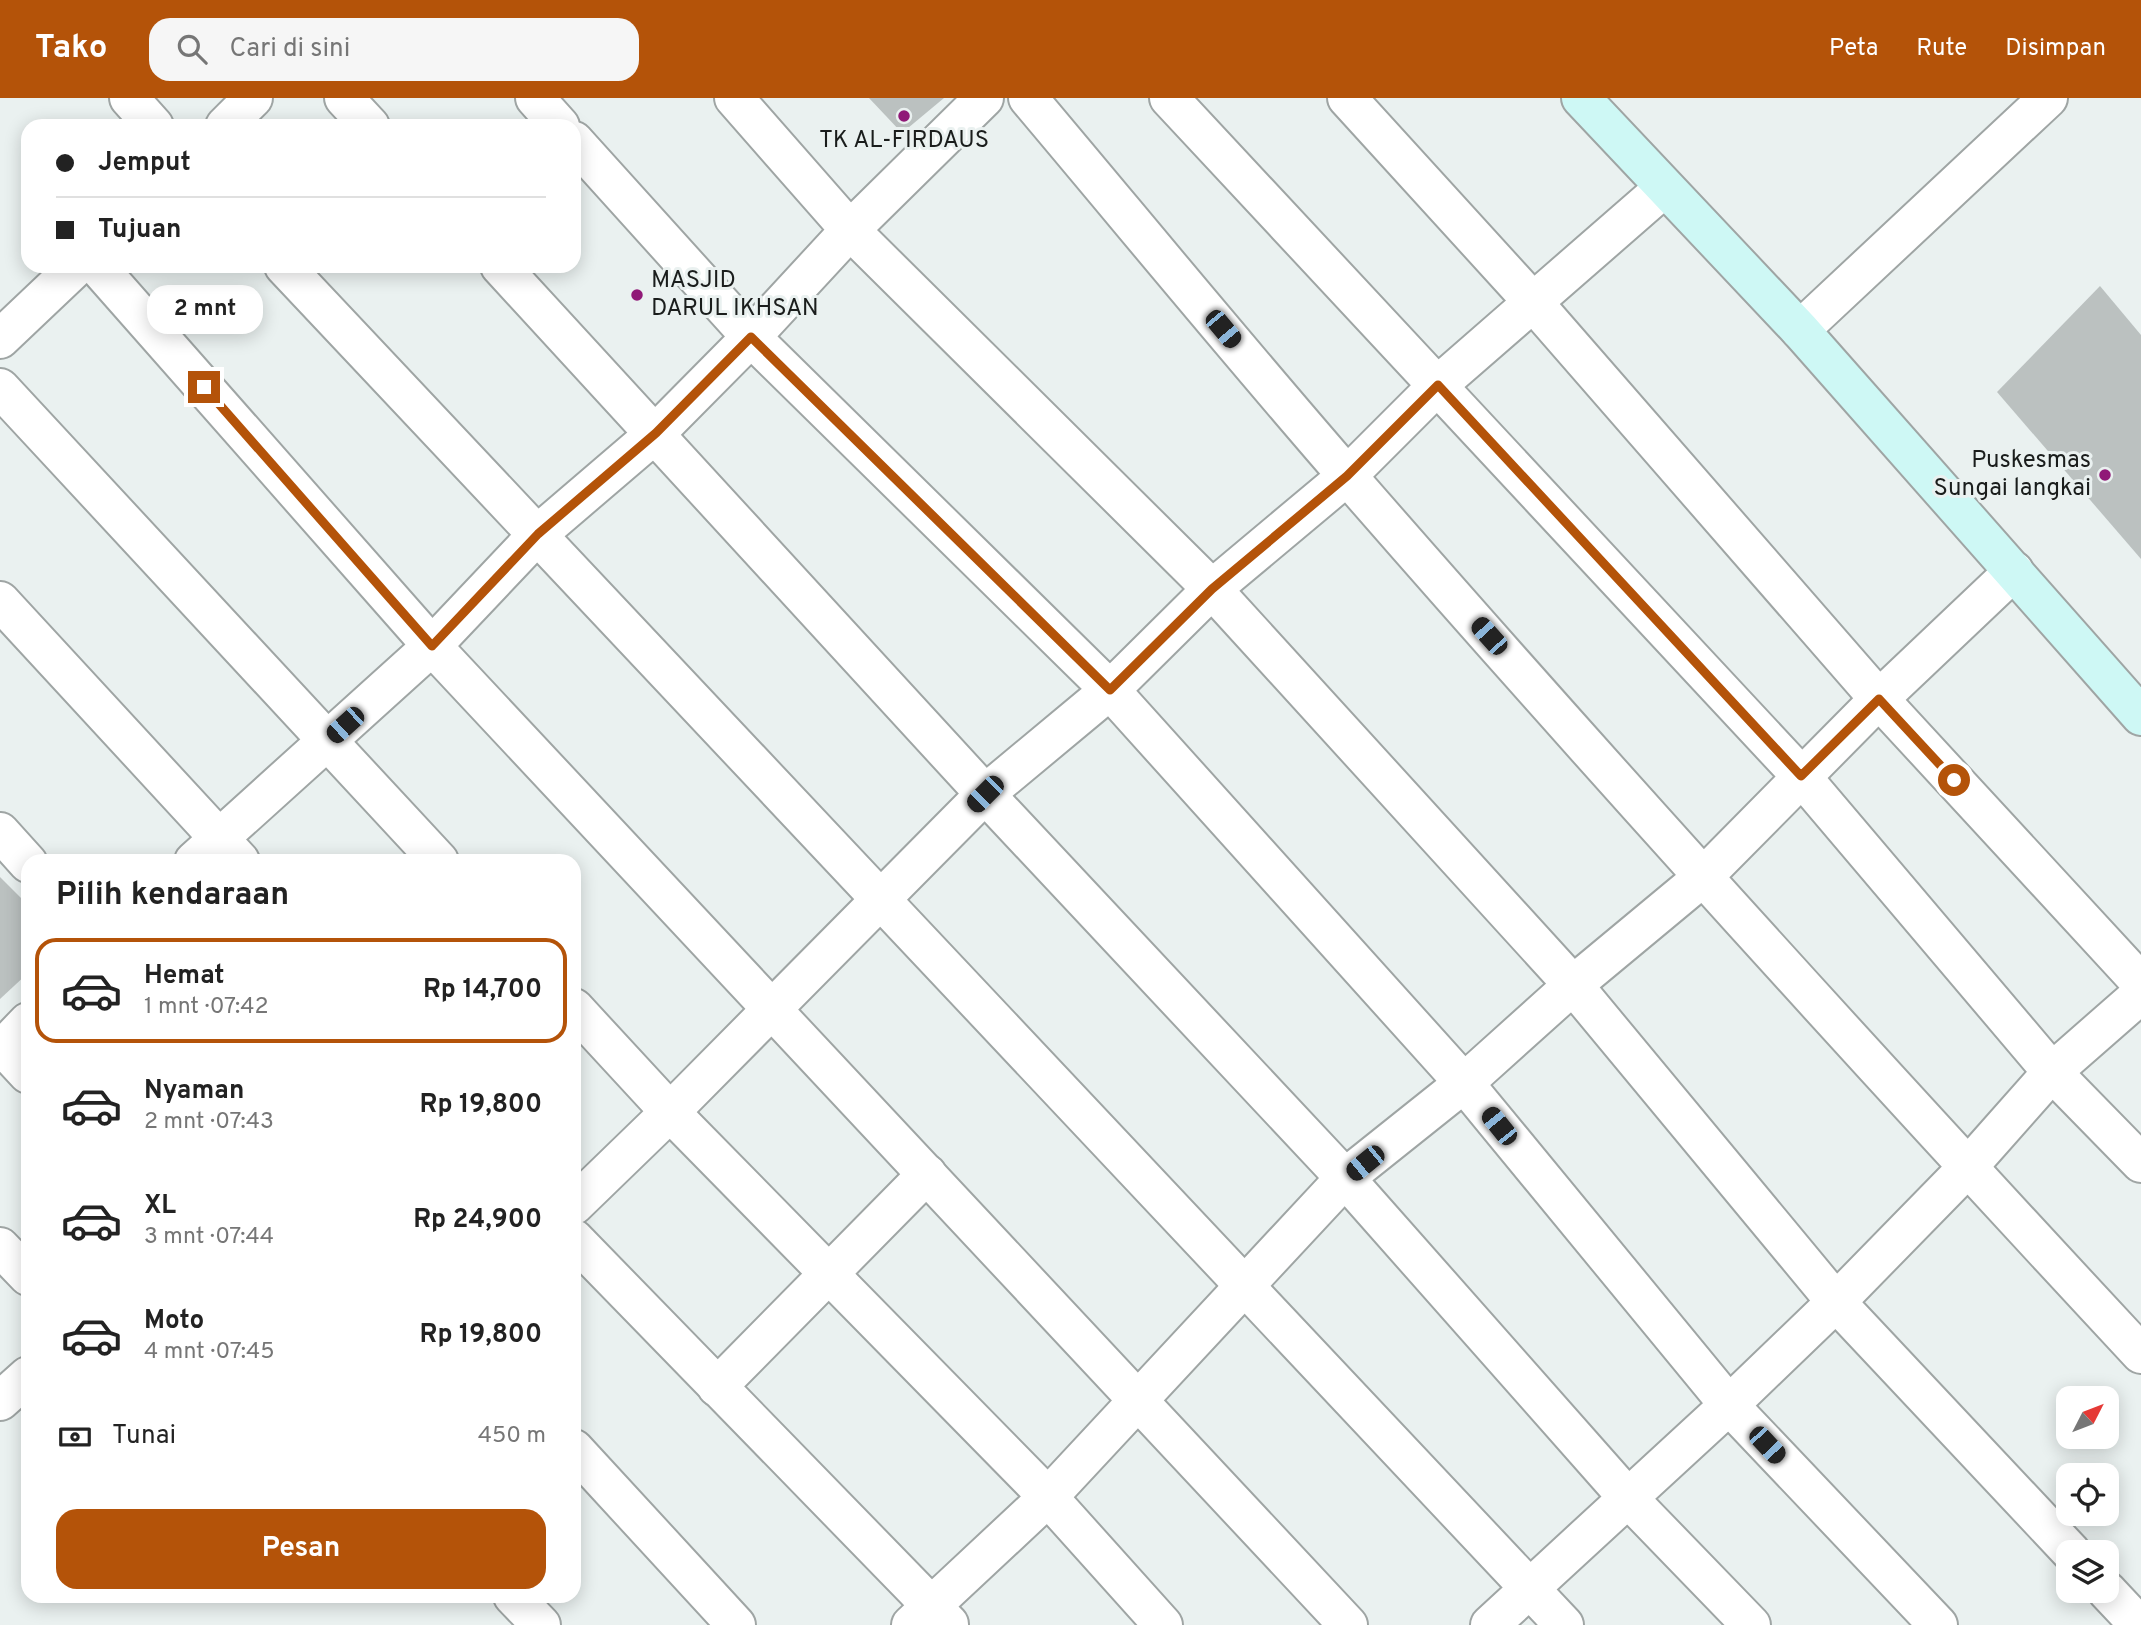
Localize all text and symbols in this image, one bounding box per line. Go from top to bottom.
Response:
search box [149,18,639,81]
text: Tako [35,28,107,70]
icon: search [173,30,211,68]
text: Cari di sini [229,33,350,66]
text: Peta [1829,34,1878,64]
text: Rute [1916,34,1967,64]
text: Disimpan [2005,34,2106,64]
marker: TK AL-FIRDAUS [896,108,912,124]
place label: TK AL-FIRDAUS [819,126,989,156]
text: Jemput [98,147,191,180]
text: Tujuan [98,214,182,247]
place label: MASJID DARUL IKHSAN [651,266,819,324]
callout: 2 mnt [146,286,262,334]
marker: MASJID DARUL IKHSAN [629,287,645,303]
text: 2 mnt [174,295,236,324]
car [1202,306,1245,352]
route end [188,371,220,403]
place label: Puskesmas Sungai langkai [1934,446,2091,504]
marker: Puskesmas Sungai langkai [2097,467,2113,483]
car [1468,613,1511,659]
car [323,703,368,747]
route start [1938,764,1970,796]
car [963,772,1008,816]
text: Pilih kendaraan [56,876,289,916]
icon: car [60,959,123,1022]
text: Hemat [144,960,224,993]
text: Rp 14,700 [423,974,542,1007]
text: 1 mnt · 07:42 [144,993,269,1022]
icon: car [60,1074,123,1137]
text: Nyaman [144,1075,244,1108]
text: Rp 19,800 [419,1089,542,1122]
car [1478,1103,1521,1149]
text: 2 mnt · 07:43 [144,1108,274,1137]
car [1343,1142,1388,1184]
icon: car [60,1189,123,1252]
text: XL [144,1190,176,1223]
text: Rp 24,900 [413,1204,542,1237]
text: 3 mnt · 07:44 [144,1223,274,1252]
icon: car [60,1304,123,1367]
text: Moto [144,1305,204,1338]
text: Rp 19,800 [419,1319,542,1352]
text: 4 mnt · 07:45 [144,1338,274,1367]
north arrow [2056,1386,2119,1449]
map controls [2056,1386,2119,1603]
icon: cash [56,1418,94,1456]
text: Tunai [112,1420,176,1453]
text: 450 m [478,1422,546,1451]
car [1745,1422,1790,1468]
button: locate [2056,1463,2119,1526]
button: Pesan [56,1509,546,1589]
button: layers [2056,1540,2119,1603]

